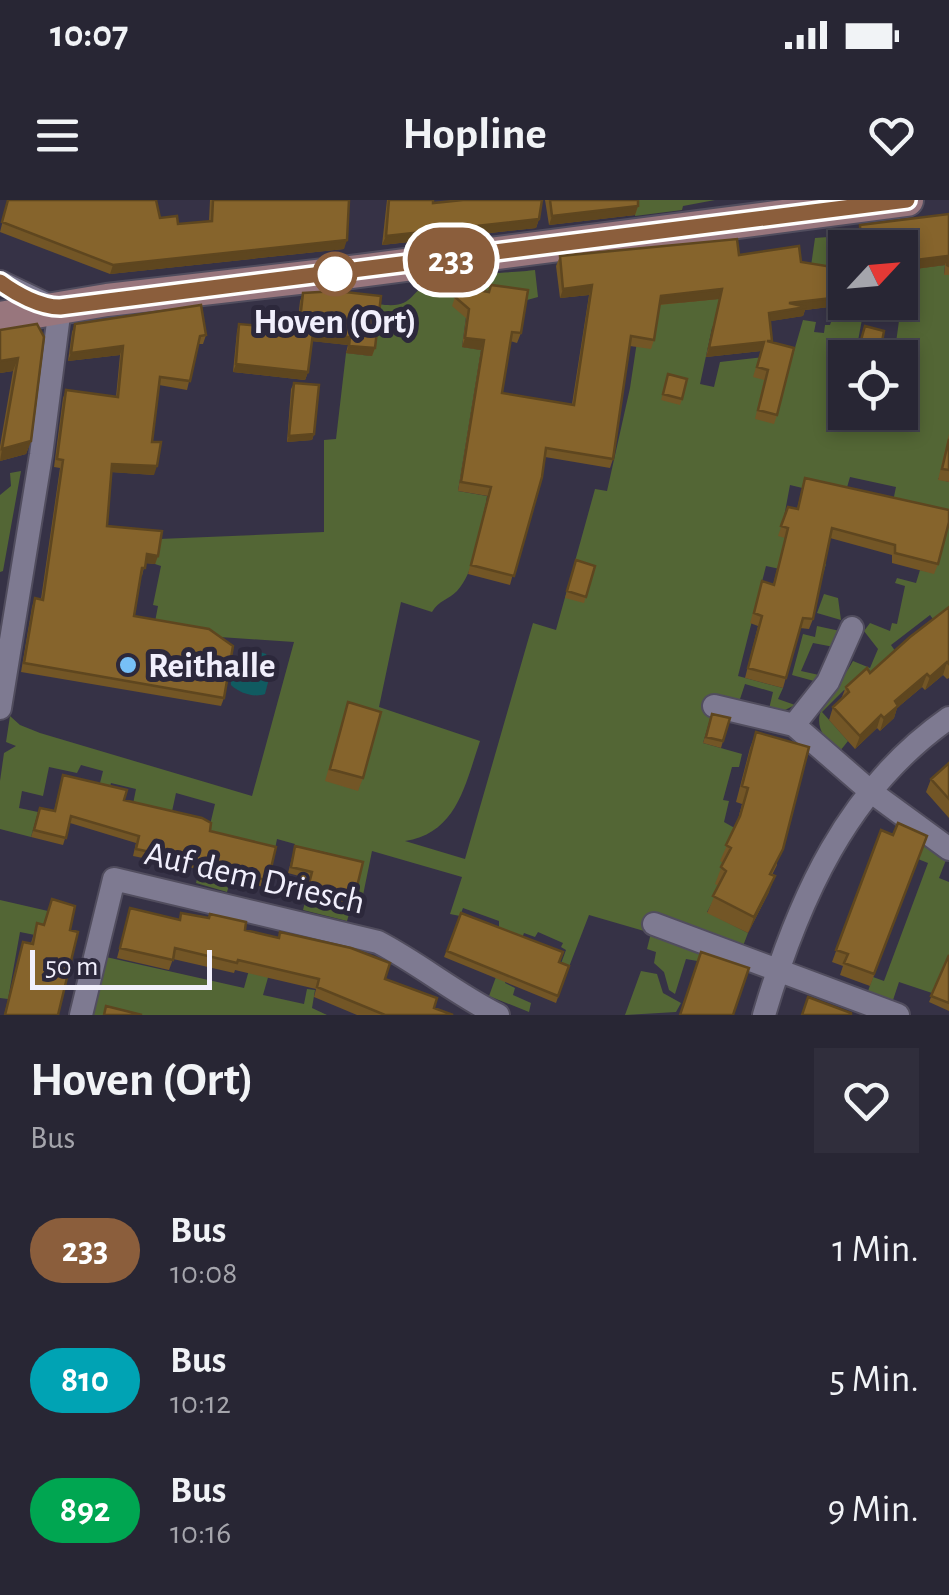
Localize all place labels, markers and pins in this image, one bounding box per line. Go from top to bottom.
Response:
marker: Hoven (Ort) [314,253,356,295]
place label: Hoven (Ort) [253,305,417,340]
place label: Reithalle [148,649,275,684]
marker: Reithalle [117,654,139,676]

